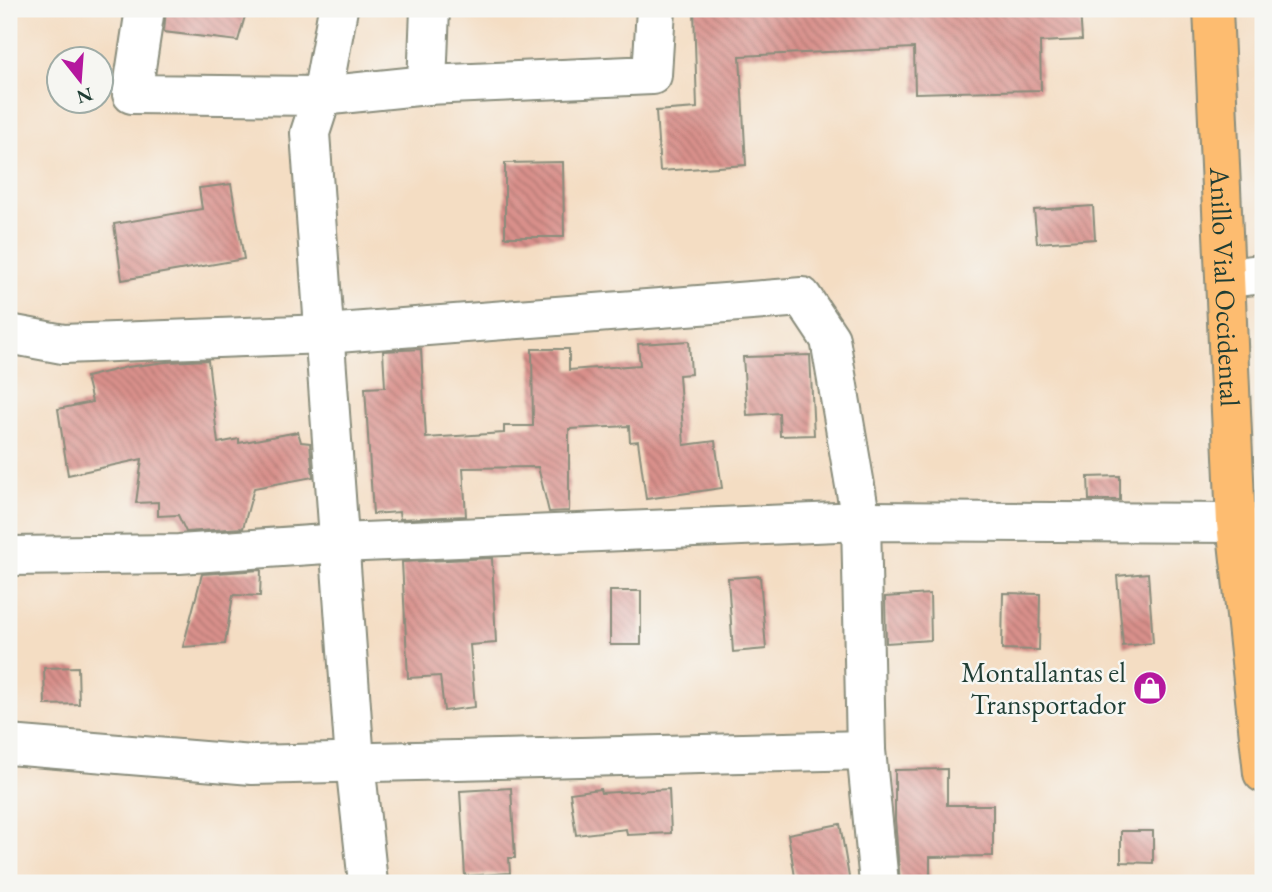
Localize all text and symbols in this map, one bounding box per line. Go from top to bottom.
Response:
north arrow [46,46,116,116]
text: N [73,82,96,110]
street label: Anillo Vial Occidental [1202,165,1249,408]
place label: Montallantas el Transportador [961,654,1127,722]
shop icon: Montallantas el Transportador [1131,669,1169,707]

